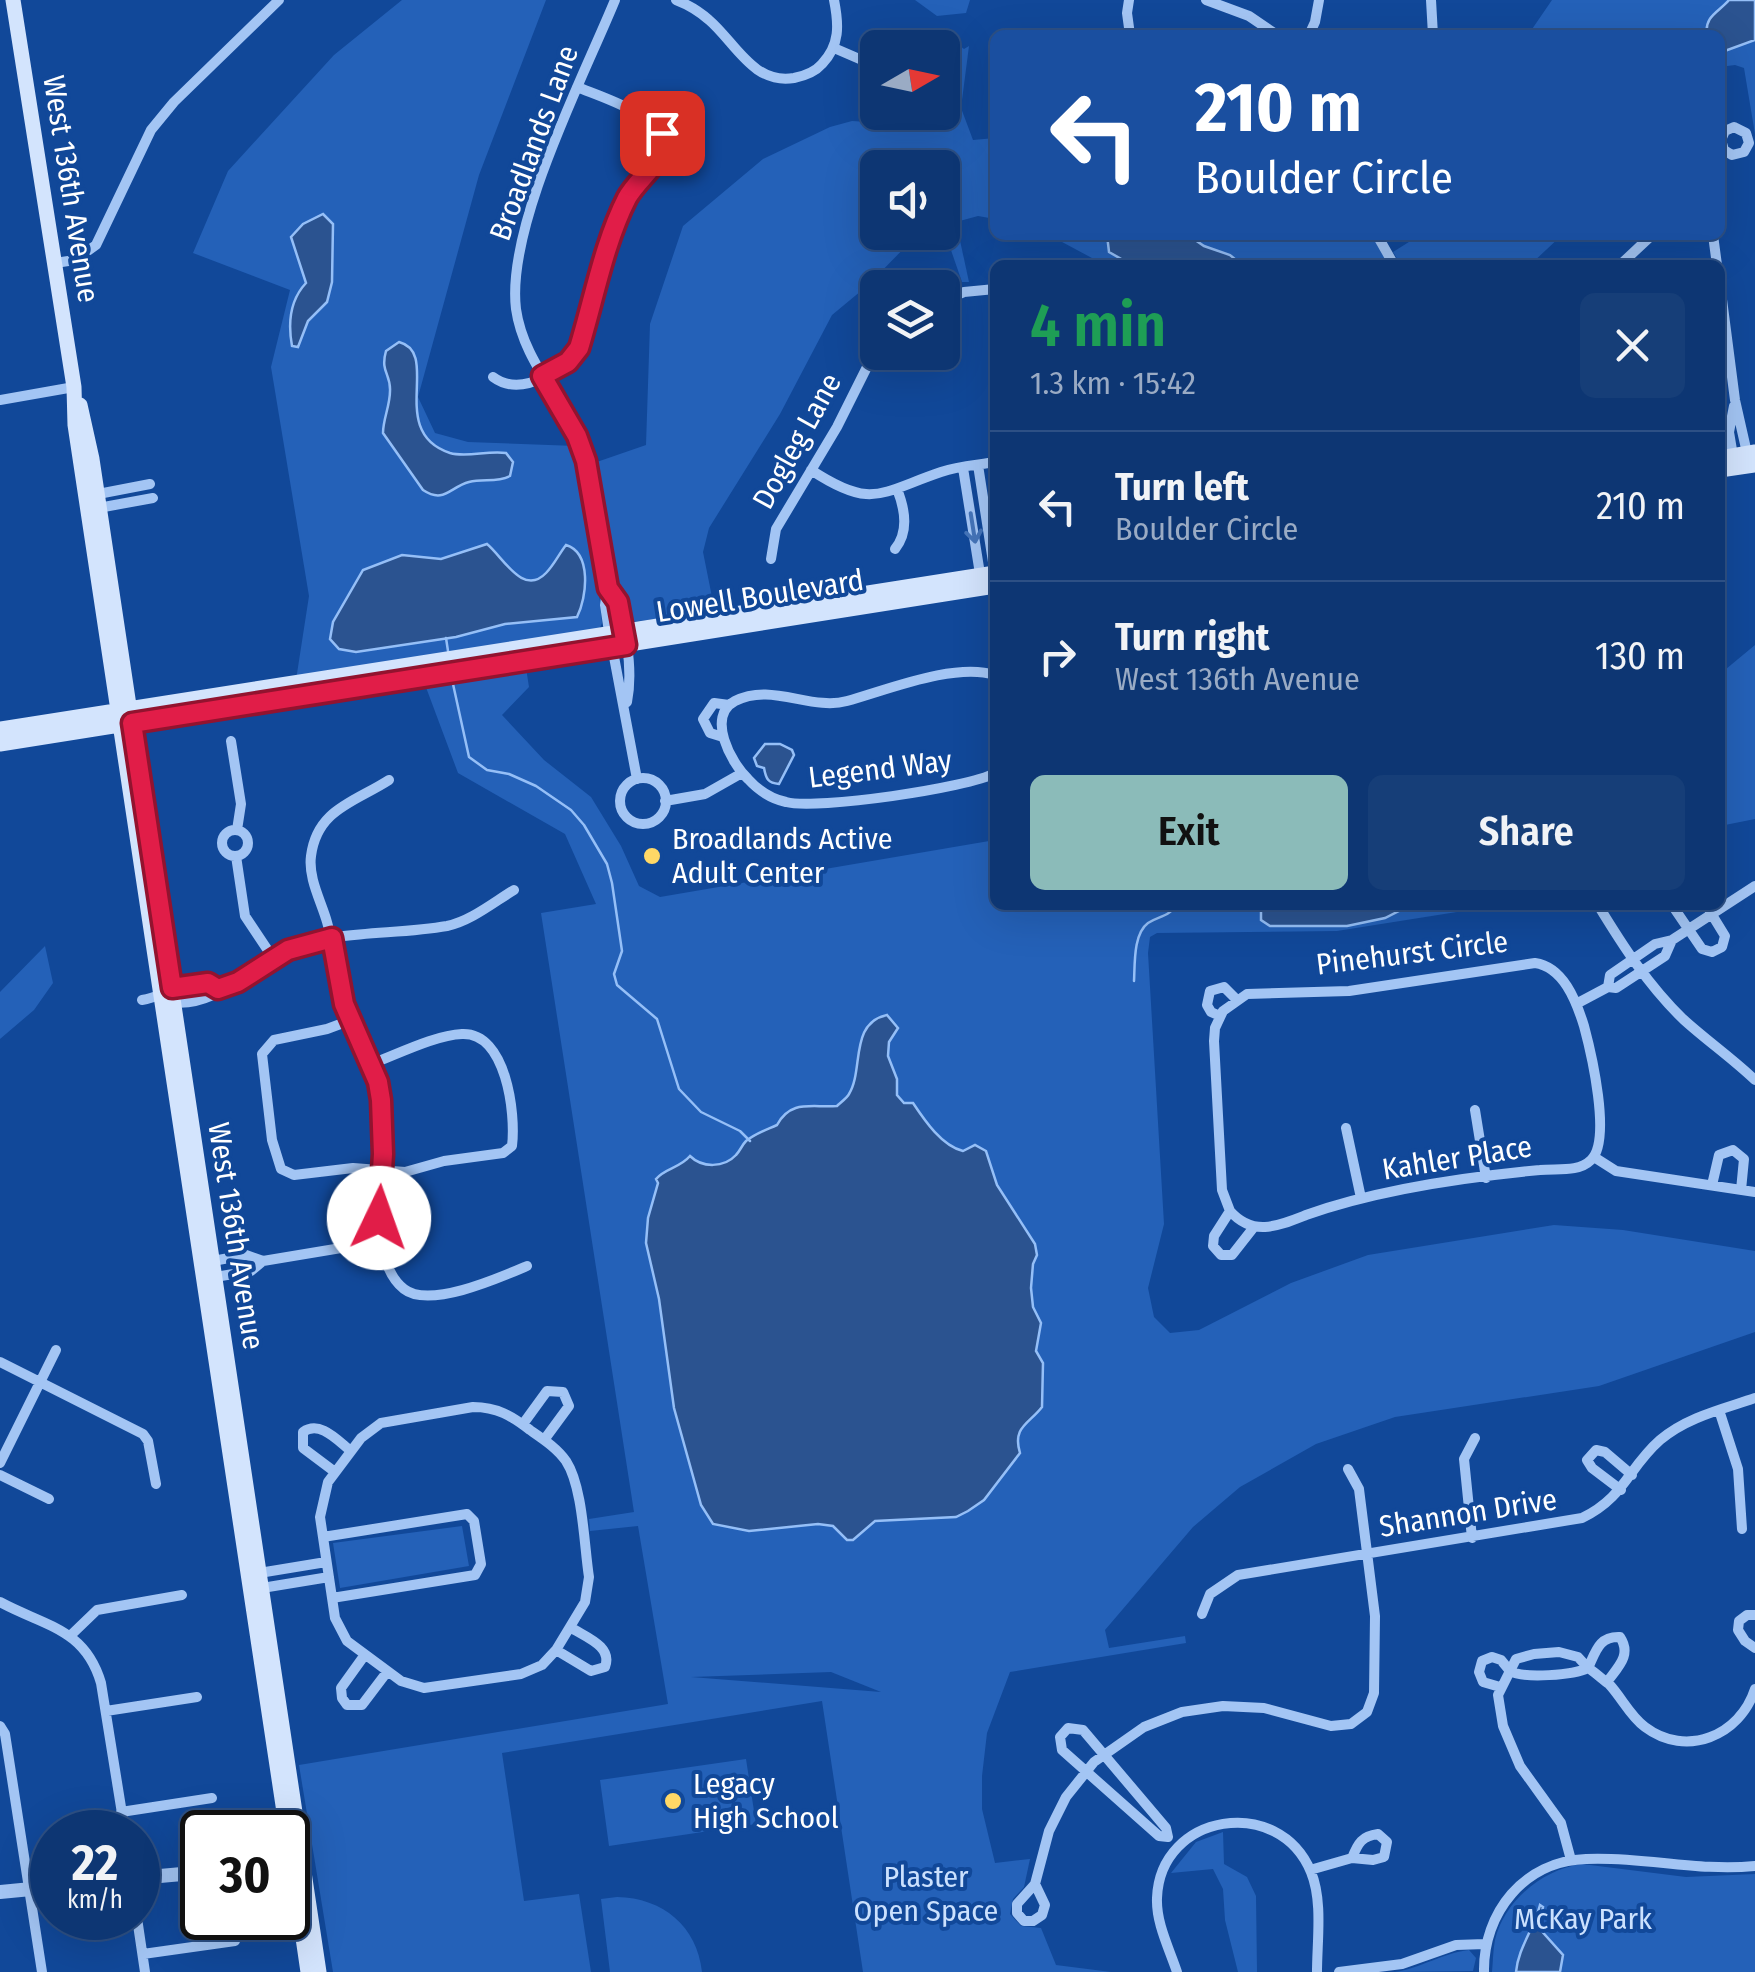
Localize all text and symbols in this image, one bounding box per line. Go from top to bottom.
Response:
north arrow [860,30,960,130]
map controls [860,30,960,370]
street label: Broadlands Lane [482,41,586,245]
text: 210 m [1195,66,1362,150]
icon: left [1030,70,1160,200]
street label: West 136th Avenue [35,73,107,305]
pin [620,91,705,176]
icon: arrive [635,106,690,161]
button: sound [860,150,960,250]
text: Boulder Circle [1195,151,1453,205]
button: layers [860,270,960,370]
text: 4 min [1030,290,1166,362]
button: close [1580,293,1685,398]
text: 1.3 km · 15:42 [1030,364,1196,402]
street label: Dogleg Lane [745,367,849,515]
text: Turn left [1115,464,1249,510]
icon: left [1030,479,1085,534]
text: 210 m [1596,483,1685,529]
text: Boulder Circle [1115,510,1298,548]
one-way arrow [964,511,983,544]
street label: Lowell Boulevard [654,562,866,630]
text: Turn right [1115,614,1269,660]
icon: right [1030,629,1085,684]
text: 130 m [1595,633,1685,679]
text: West 136th Avenue [1115,660,1360,698]
street label: Legend Way [806,742,954,796]
button: Exit [1030,775,1348,890]
button: Share [1368,775,1685,890]
place label: Broadlands Active Adult Center [672,821,893,891]
marker: Broadlands Active Adult Center [641,845,663,867]
street label: Pinehurst Circle [1314,923,1510,983]
street label: West 136th Avenue [200,1120,272,1352]
street label: Kahler Place [1379,1128,1535,1188]
position arrow [327,1166,431,1270]
street label: Shannon Drive [1377,1481,1559,1545]
place label: Legacy High School [693,1766,839,1836]
marker: Legacy High School [662,1790,684,1812]
speed limit sign: 30 [180,1810,310,1940]
text: 22 [72,1833,118,1893]
park label: Plaster Open Space [854,1859,998,1929]
text: km/h [67,1885,123,1915]
park label: McKay Park [1514,1901,1652,1937]

